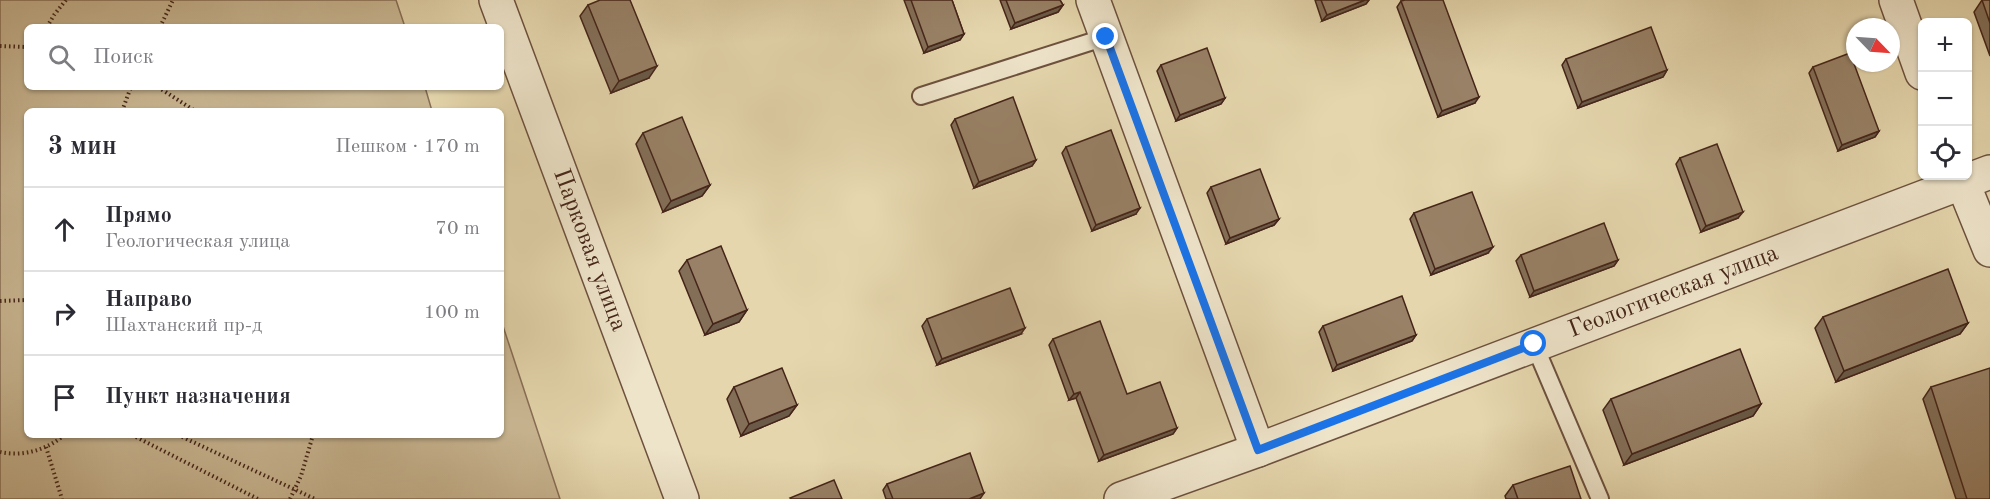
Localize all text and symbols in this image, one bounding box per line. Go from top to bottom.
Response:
north arrow [1846,18,1900,72]
map controls [1918,18,1972,180]
button: + [1918,18,1972,72]
route end [1092,23,1118,49]
search box [24,24,504,90]
icon: search [45,41,78,74]
text: Поиск [93,46,154,68]
button: − [1918,72,1972,126]
button: locate [1918,126,1972,180]
text: 3 мин [48,134,117,160]
text: Пешком · 170 m [335,137,480,157]
street label: Парковая улица [548,166,630,335]
text: Прямо [105,205,172,227]
icon: ahead [48,213,81,246]
text: 70 m [435,219,480,239]
text: Геологическая улица [105,232,290,252]
street label: Геологическая улица [1565,241,1782,343]
text: Направо [105,289,192,311]
icon: right [48,297,81,330]
text: 100 m [424,303,480,323]
text: Шахтанский пр-д [105,316,262,336]
route start [1520,330,1546,356]
icon: arrive [48,381,81,414]
text: Пункт назначения [105,386,291,408]

